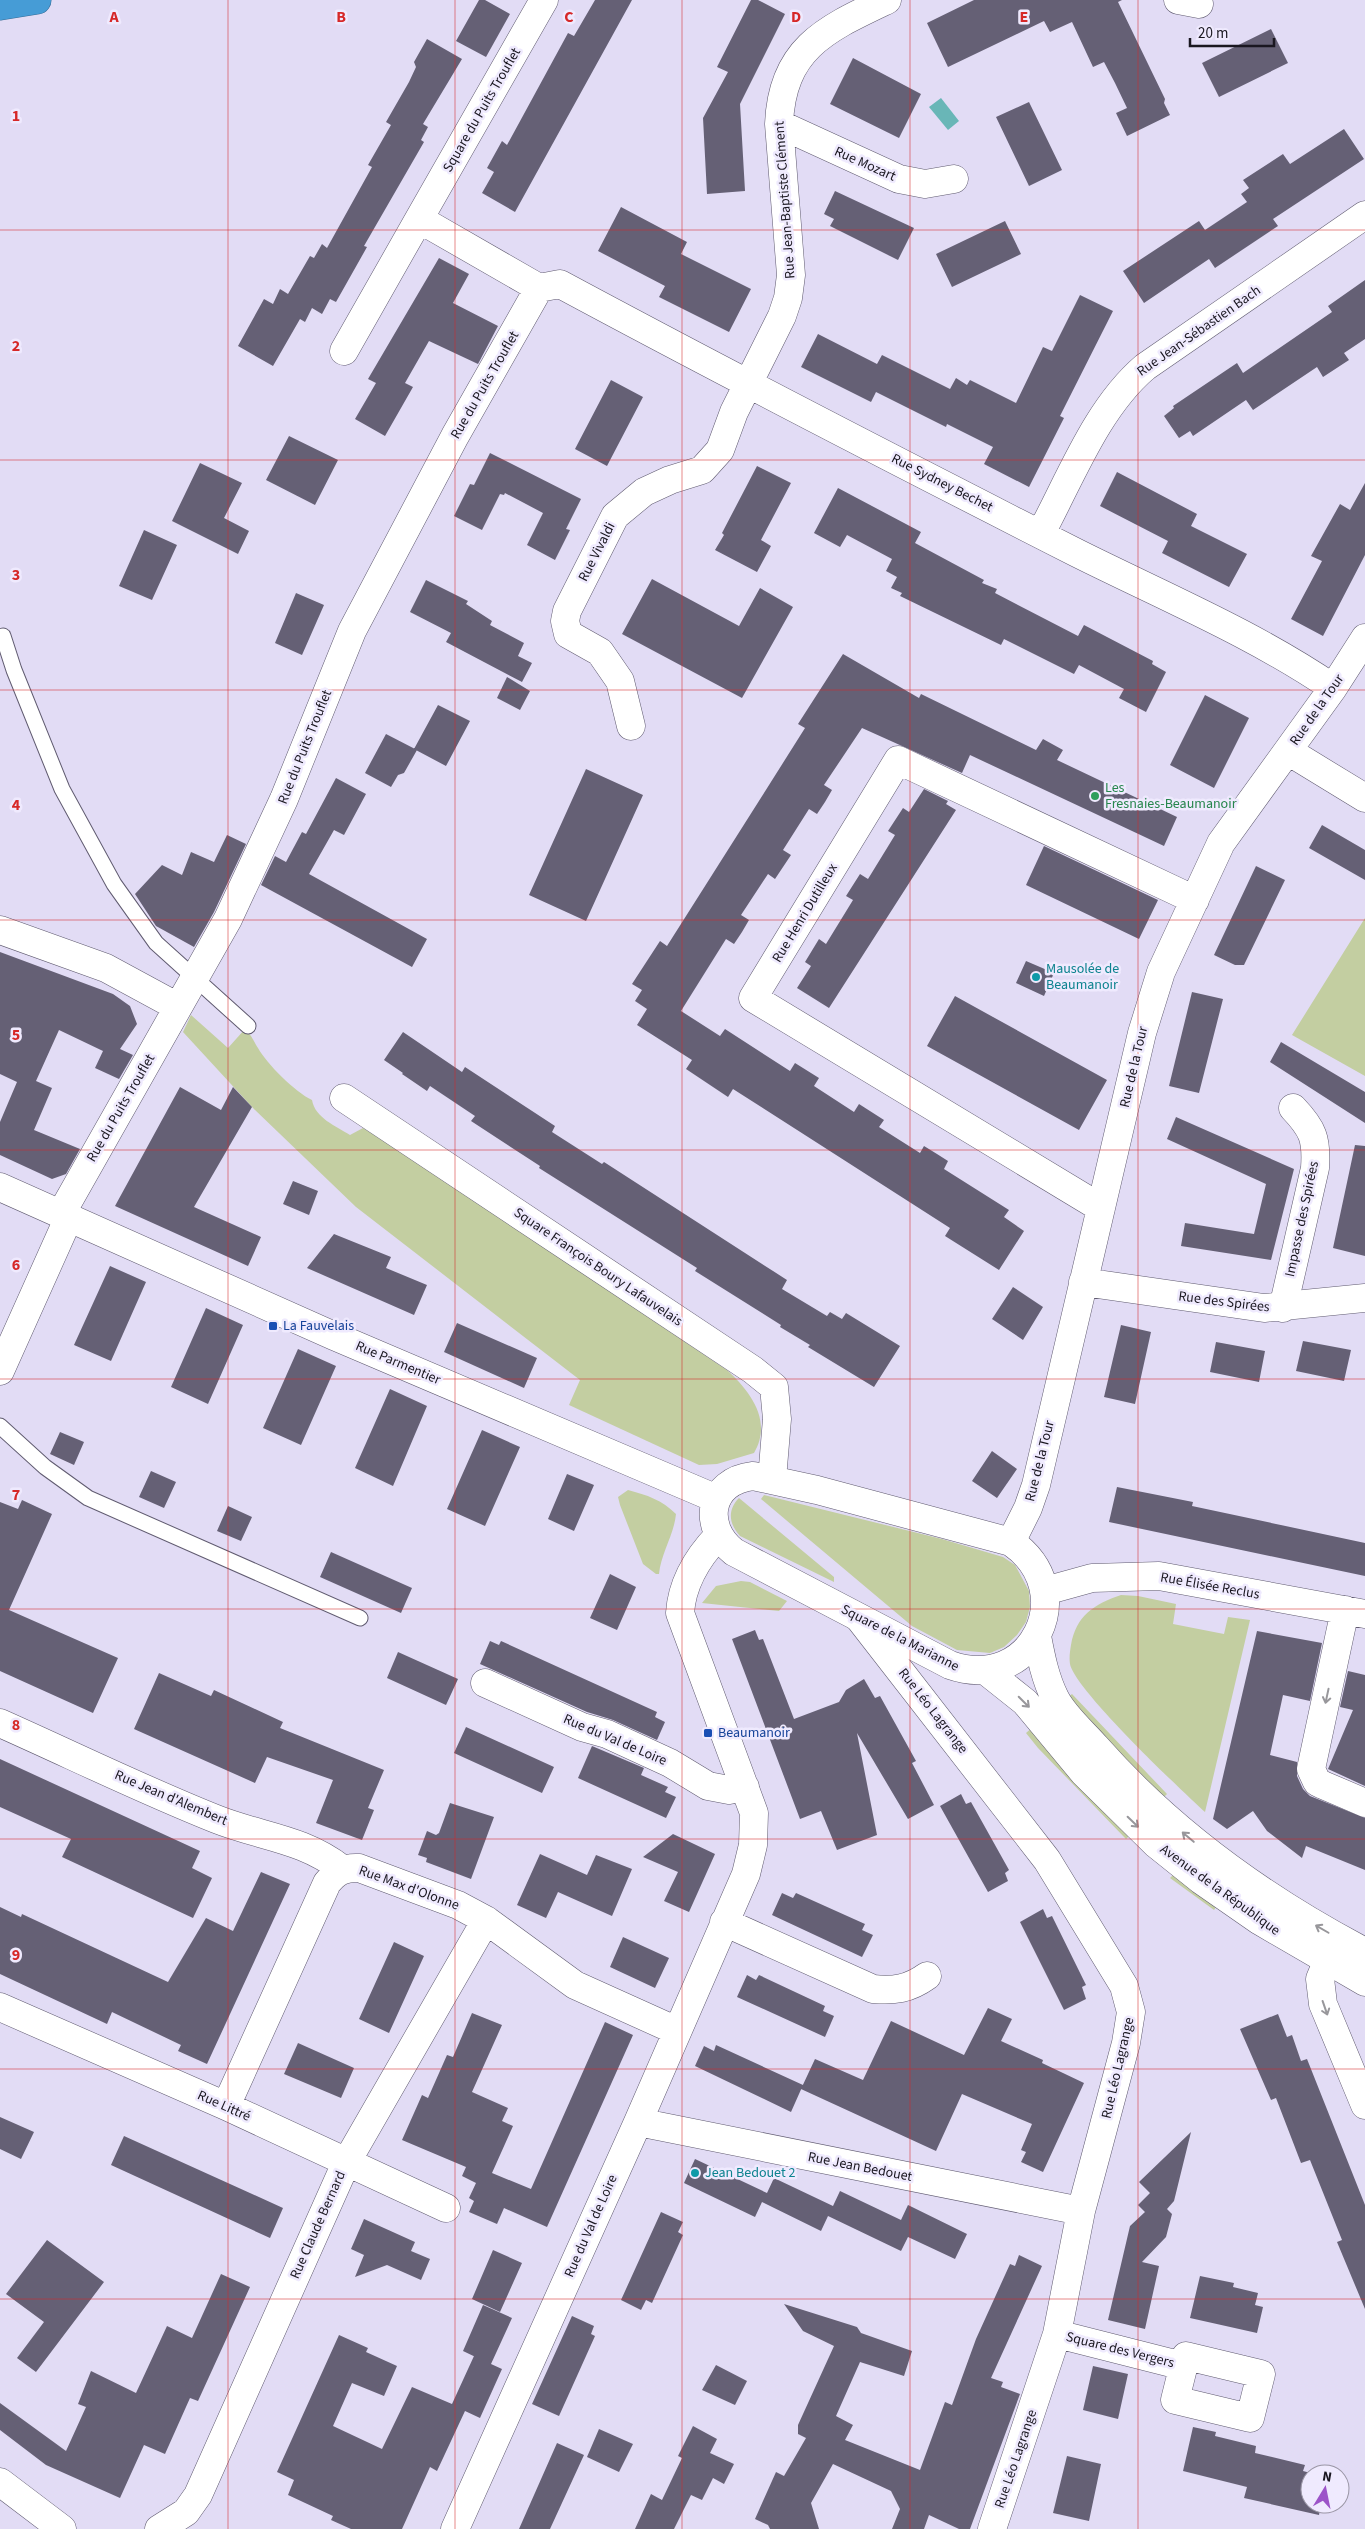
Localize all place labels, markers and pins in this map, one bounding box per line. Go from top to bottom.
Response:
place label: Les Fresnaies-Beaumanoir [1105,778,1237,814]
marker: Les Fresnaies-Beaumanoir [1089,790,1101,802]
place label: Mausolée de Beaumanoir [1046,959,1119,995]
marker: Mausolée de Beaumanoir [1030,971,1042,983]
place label: La Fauvelais [283,1316,354,1336]
marker: La Fauvelais [267,1320,279,1332]
place label: Beaumanoir [718,1723,790,1743]
marker: Beaumanoir [702,1727,714,1739]
place label: Jean Bedouet 2 [705,2163,795,2183]
marker: Jean Bedouet 2 [689,2167,701,2179]

